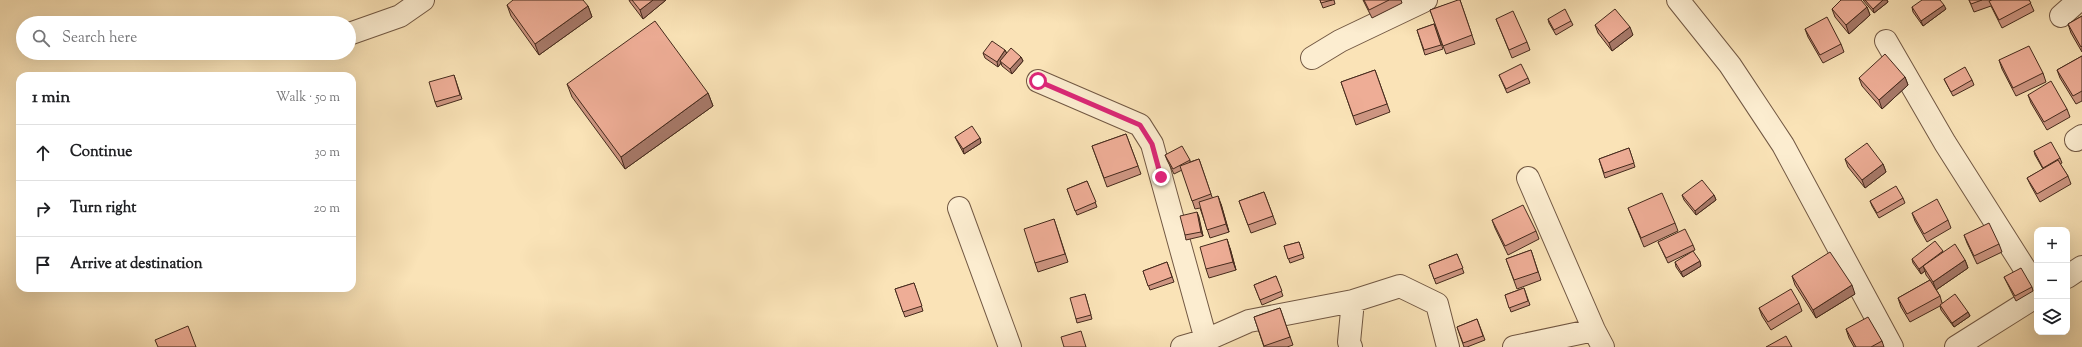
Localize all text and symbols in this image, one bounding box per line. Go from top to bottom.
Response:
search box [16,16,356,60]
icon: search [30,27,52,49]
text: Search here [62,28,137,49]
route start [1029,72,1047,90]
text: 1 min [32,86,70,110]
text: Walk · 50 m [276,89,340,107]
icon: ahead [32,142,54,164]
text: Continue [70,142,132,163]
text: 30 m [314,144,340,162]
route end [1152,168,1170,186]
icon: right [32,198,54,220]
text: Turn right [70,198,136,219]
text: 20 m [314,200,340,218]
map controls [2034,227,2070,335]
button: + [2034,227,2070,263]
icon: arrive [32,254,54,276]
text: Arrive at destination [70,254,203,275]
button: − [2034,263,2070,299]
button: layers [2034,299,2070,335]

